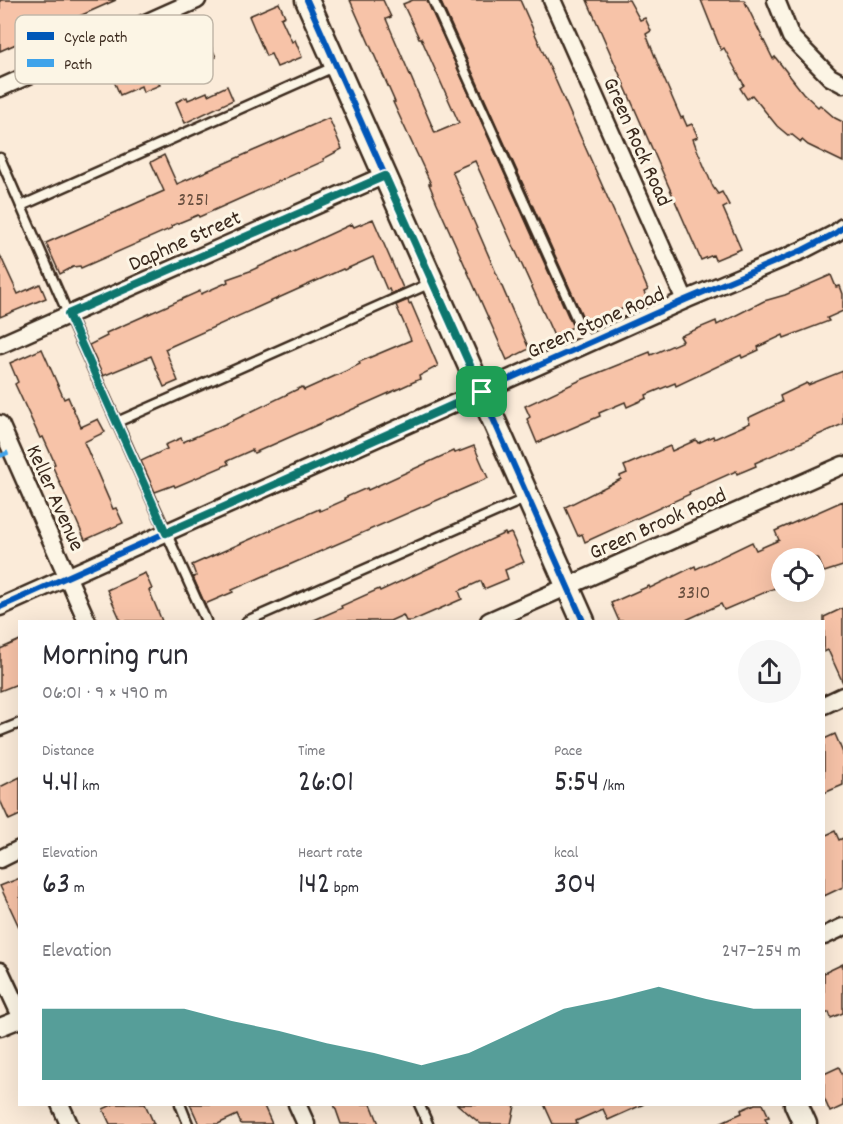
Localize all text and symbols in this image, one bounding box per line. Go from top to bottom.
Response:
legend [15,15,213,84]
text: Cycle path [64,27,127,50]
text: Path [64,54,92,77]
street label: Green Rock Road [593,73,678,212]
house number: 3251 [177,187,209,215]
street label: Daphne Street [124,204,247,281]
street label: Green Stone Road [523,280,670,368]
pin [456,366,507,417]
icon: arrive [465,375,498,408]
street label: Keller Avenue [17,440,91,557]
street label: Green Brook Road [585,481,732,569]
map controls [771,548,825,602]
button: locate [771,548,825,602]
house number: 3310 [677,580,711,608]
text: Morning run [42,634,189,681]
button: share [738,640,801,703]
text: 06:01 · 9 × 490 m [42,680,168,708]
text: Distance [42,740,94,763]
text: Time [298,740,325,763]
text: Pace [554,740,582,763]
text: 4.41 [42,763,78,806]
text: 26:01 [298,763,354,806]
text: 5:54 [554,763,599,806]
text: km [78,775,100,798]
text: /km [599,775,625,798]
text: Elevation [42,842,98,865]
text: Heart rate [298,842,363,865]
text: kcal [554,842,578,865]
text: 63 [42,865,70,908]
text: 142 [298,865,330,908]
text: 304 [554,865,596,908]
text: m [70,877,85,900]
text: bpm [330,877,359,900]
text: Elevation [42,938,112,966]
text: 247–254 m [722,938,801,966]

